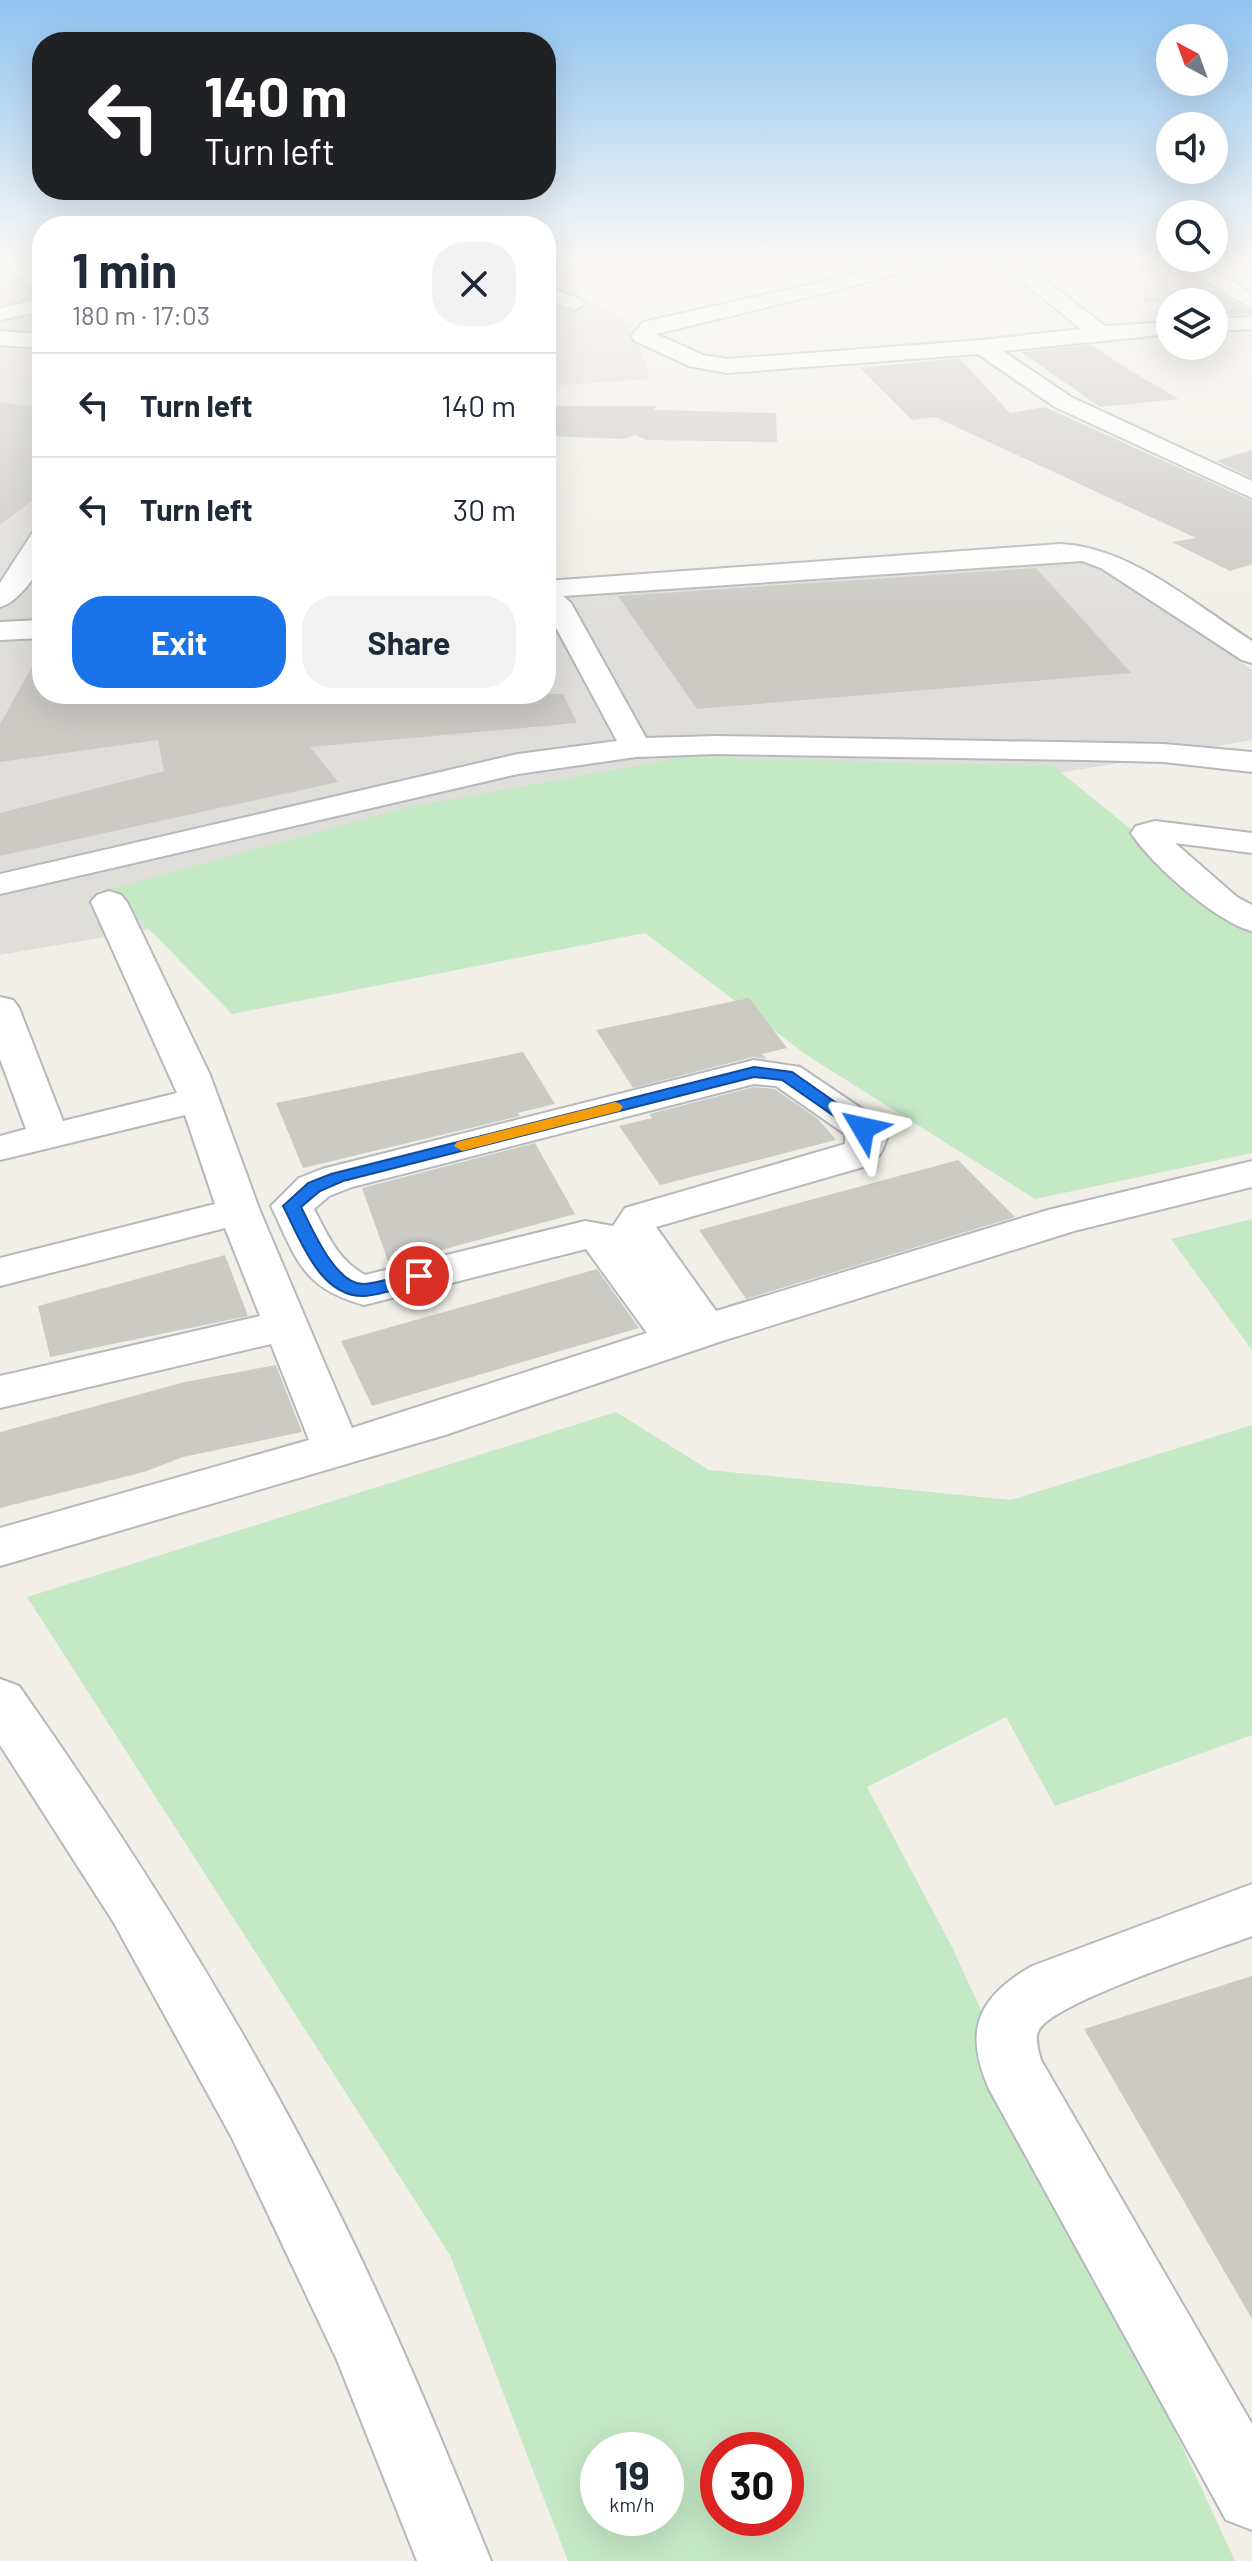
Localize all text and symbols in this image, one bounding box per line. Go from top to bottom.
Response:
north arrow [1156,24,1228,96]
map controls [1156,24,1228,360]
text: 140 m [204,61,348,128]
icon: left [72,64,176,168]
button: sound [1156,112,1228,184]
text: Turn left [204,129,335,172]
button: search [1156,200,1228,272]
text: 1 min [72,240,177,298]
button: close [432,242,516,326]
button: layers [1156,288,1228,360]
text: 180 m · 17:03 [72,299,210,330]
icon: left [72,383,116,427]
text: Turn left [140,387,253,423]
text: 140 m [441,387,516,423]
icon: left [72,487,116,531]
text: Turn left [140,491,253,527]
text: 30 m [453,491,516,527]
button: Exit [72,596,286,688]
button: Share [302,596,516,688]
position arrow [821,1086,905,1170]
pin [385,1242,453,1310]
icon: arrive [397,1254,441,1298]
speed limit sign: 30 [700,2432,804,2536]
text: 19 [614,2450,650,2498]
text: km/h [609,2492,655,2516]

